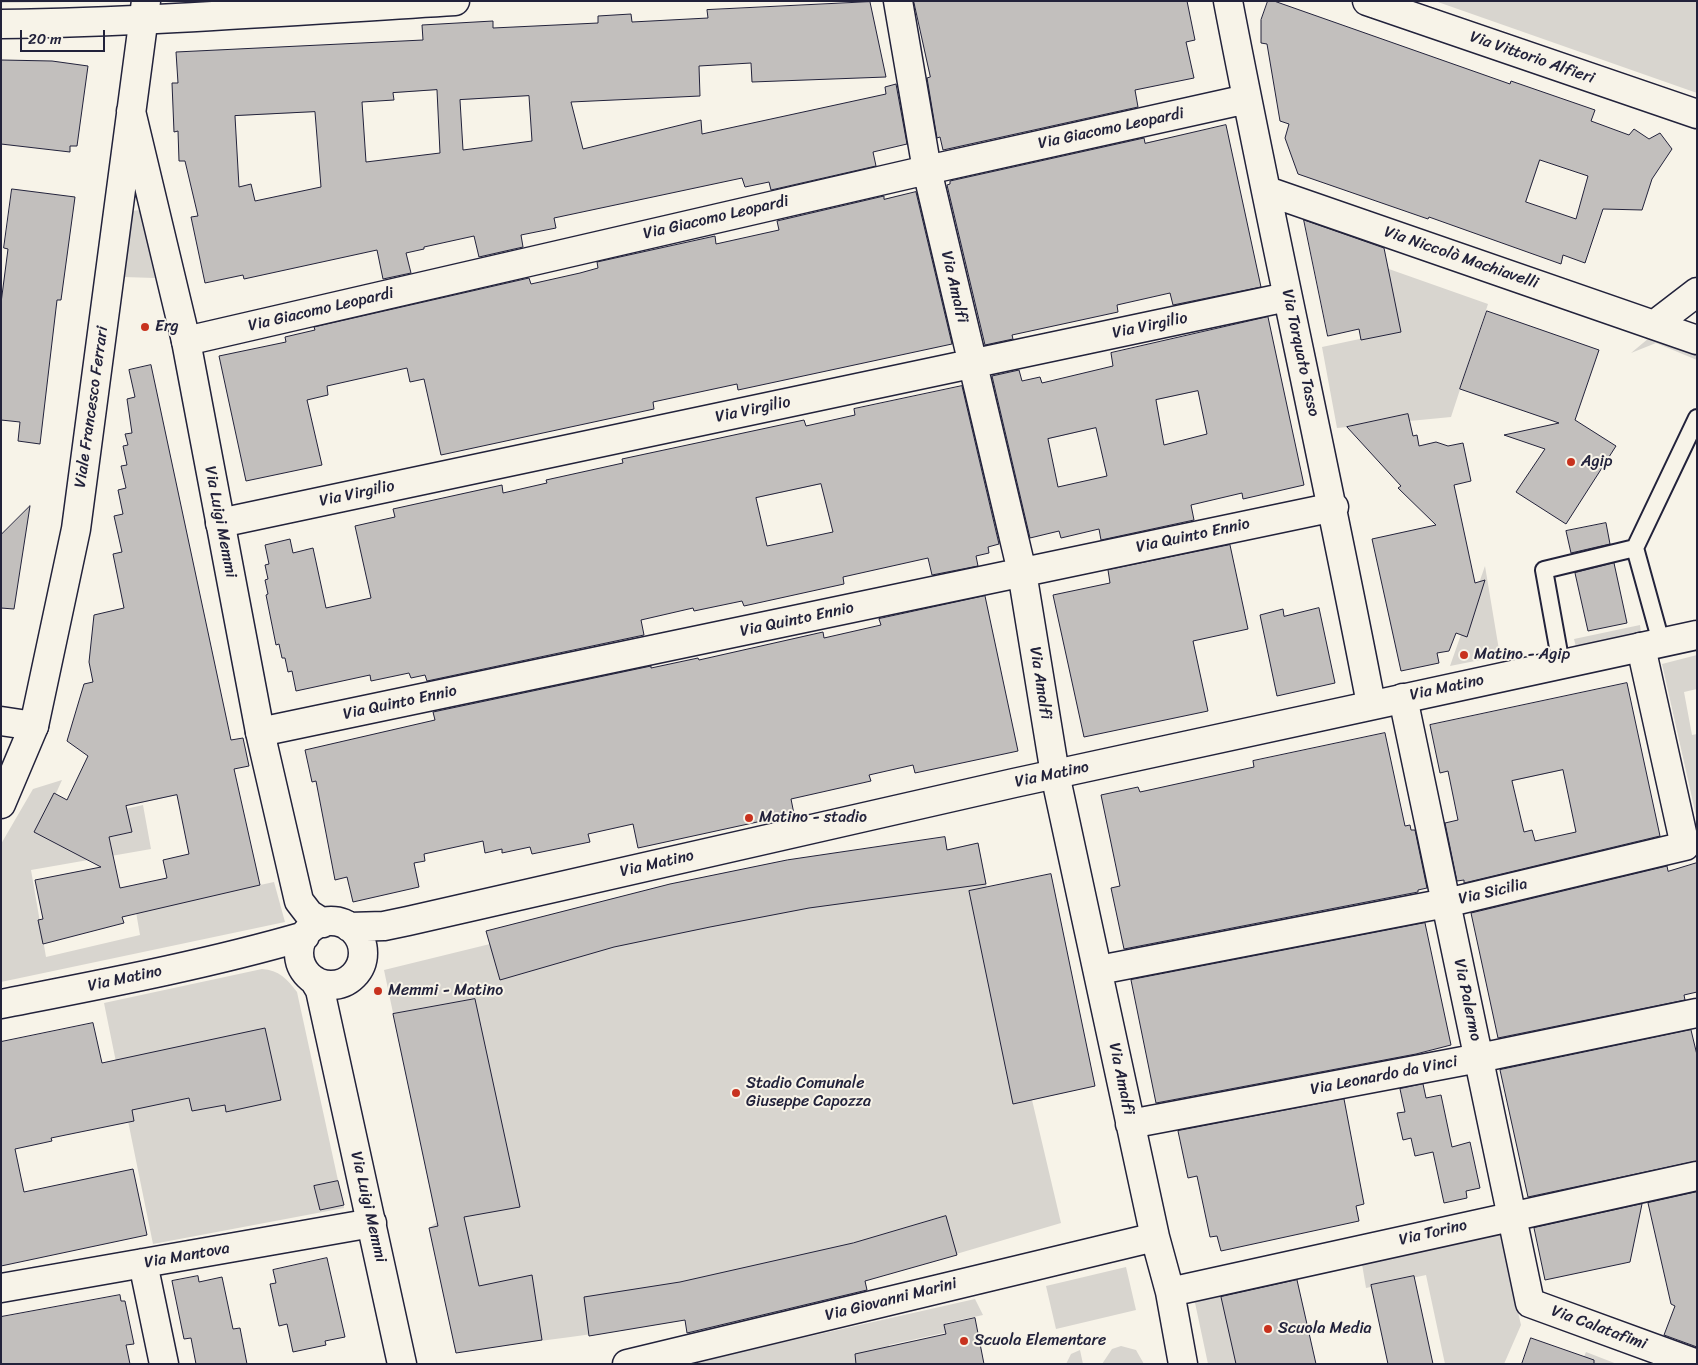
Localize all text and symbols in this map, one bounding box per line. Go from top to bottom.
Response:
scale bar [22,20,108,52]
text: 20 m [28,26,62,52]
street label: Via Vittorio Alfieri [1467,28,1597,88]
street label: Via Giacomo Leopardi [1036,104,1186,154]
street label: Via Giacomo Leopardi [641,192,791,244]
street label: Via Niccolò Machiavelli [1381,223,1541,293]
street label: Via Amalfi [936,249,972,325]
street label: Via Giacomo Leopardi [246,284,396,336]
street label: Via Torquato Tasso [1277,288,1323,418]
street label: Via Virgilio [1111,309,1189,343]
place label: Erg [155,317,179,337]
marker: Erg [139,321,151,333]
street label: Viale Francesco Ferrari [71,325,113,489]
street label: Via Virgilio [714,393,792,427]
place label: Agip [1581,452,1612,472]
marker: Agip [1565,456,1577,468]
street label: Via Luigi Memmi [200,464,240,580]
street label: Via Virgilio [318,477,396,511]
street label: Via Quinto Ennio [1134,515,1252,557]
street label: Via Quinto Ennio [738,599,856,641]
street label: Via Amalfi [1025,645,1055,721]
place label: Matino - Agip [1474,645,1570,665]
marker: Matino - Agip [1458,649,1470,661]
street label: Via Matino [1408,671,1486,705]
street label: Via Quinto Ennio [341,682,459,724]
street label: Via Matino [1013,758,1091,792]
place label: Matino - stadio [759,808,867,828]
marker: Matino - stadio [743,812,755,824]
street label: Via Matino [618,846,696,882]
street label: Via Sicilia [1457,875,1529,909]
street label: Via Palermo [1449,957,1485,1043]
street label: Via Matino [86,962,164,996]
place label: Memmi - Matino [388,981,503,1001]
marker: Memmi - Matino [372,985,384,997]
street label: Via Amalfi [1104,1041,1138,1117]
street label: Via Leonardo da Vinci [1309,1052,1459,1100]
place label: Stadio Comunale Giuseppe Capozza [746,1074,871,1112]
marker: Stadio Comunale Giuseppe Capozza [730,1087,742,1099]
street label: Via Luigi Memmi [346,1150,390,1264]
street label: Via Torino [1397,1216,1469,1250]
street label: Via Mantova [143,1239,231,1273]
street label: Via Giovanni Marini [823,1274,959,1326]
street label: Via Calatafimi [1549,1302,1649,1354]
place label: Scuola Media [1278,1319,1372,1339]
marker: Scuola Media [1262,1323,1274,1335]
place label: Scuola Elementare [974,1331,1106,1351]
marker: Scuola Elementare [958,1335,970,1347]

